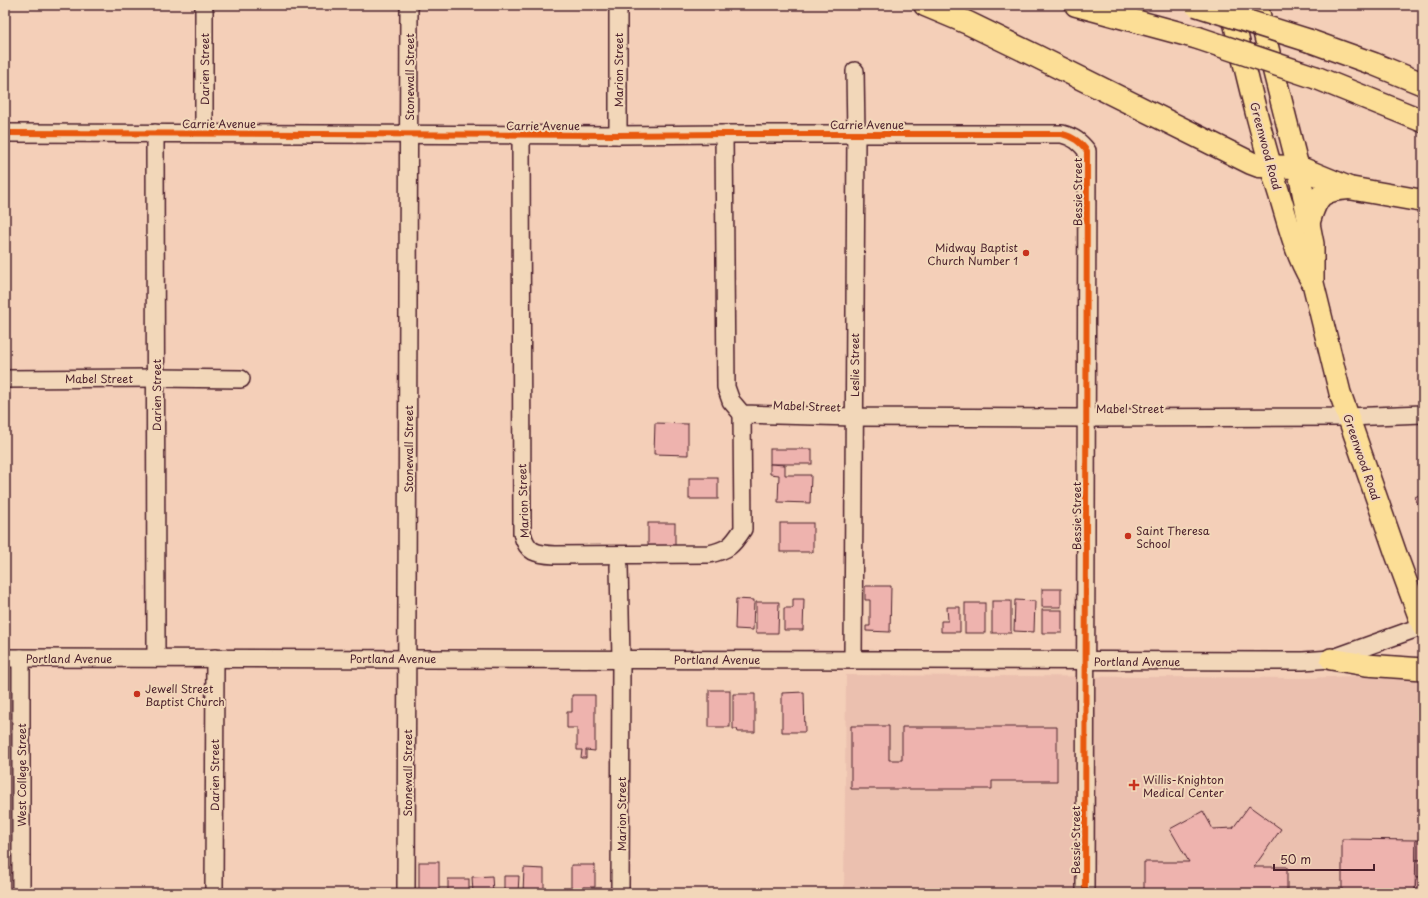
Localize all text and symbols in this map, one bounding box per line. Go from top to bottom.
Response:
street label: Marion Street [610,32,627,107]
street label: Darien Street [196,33,213,105]
street label: Stonewall Street [401,33,418,121]
street label: Greenwood Road [1246,100,1286,192]
street label: Carrie Avenue [182,115,256,132]
street label: Carrie Avenue [830,116,904,133]
street label: Carrie Avenue [506,117,580,134]
street label: Bessie Street [1069,157,1086,226]
place label: Midway Baptist Church Number 1 [927,239,1019,269]
marker: Midway Baptist Church Number 1 [1021,248,1031,258]
street label: Leslie Street [846,333,863,397]
street label: Darien Street [148,359,165,431]
street label: Mabel Street [65,370,134,387]
street label: Mabel Street [773,396,842,416]
street label: Mabel Street [1096,400,1165,417]
street label: Stonewall Street [400,405,417,493]
street label: Greenwood Road [1339,412,1385,502]
street label: Marion Street [513,463,533,539]
street label: Bessie Street [1068,481,1085,550]
place label: Saint Theresa School [1136,522,1210,552]
marker: Saint Theresa School [1123,531,1133,541]
street label: Portland Avenue [26,650,112,667]
street label: Portland Avenue [350,650,436,667]
street label: Portland Avenue [674,651,760,668]
street label: Portland Avenue [1094,653,1180,670]
place label: Jewell Street Baptist Church [145,680,225,710]
marker: Jewell Street Baptist Church [132,689,142,699]
street label: West College Street [13,723,30,827]
street label: Stonewall Street [399,729,416,817]
street label: Darien Street [206,739,223,811]
place label: Willis-Knighton Medical Center [1143,771,1225,801]
street label: Marion Street [613,776,630,851]
marker: Willis-Knighton Medical Center [1128,779,1140,791]
street label: Bessie Street [1067,805,1084,874]
scale bar [1274,846,1374,872]
text: 50 m [1280,850,1311,868]

